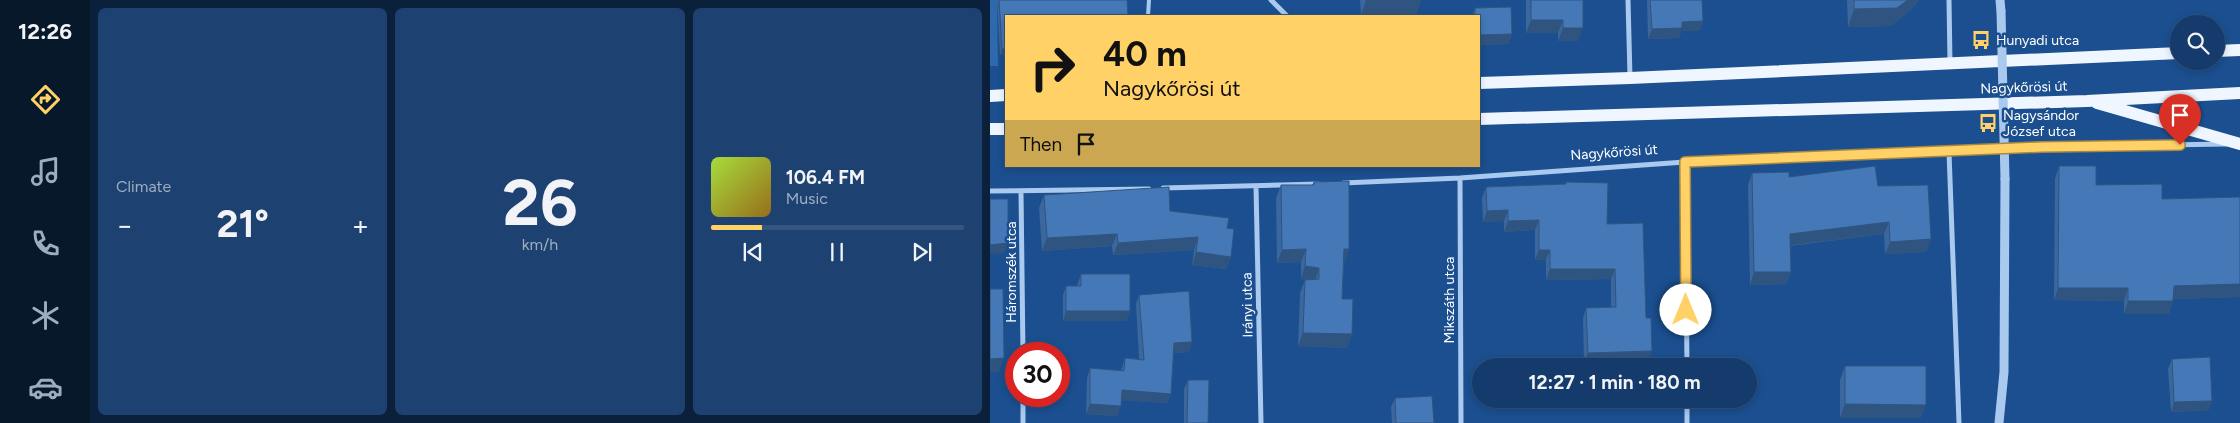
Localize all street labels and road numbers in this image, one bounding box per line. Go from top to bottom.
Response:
street label: Nagykőrösi út [1980,77,2068,98]
street label: Nagykőrösi út [1570,141,1658,164]
street label: Háromszék utca [1003,221,1020,323]
street label: Mikszáth utca [1441,257,1458,343]
street label: Irányi utca [1238,272,1257,338]

